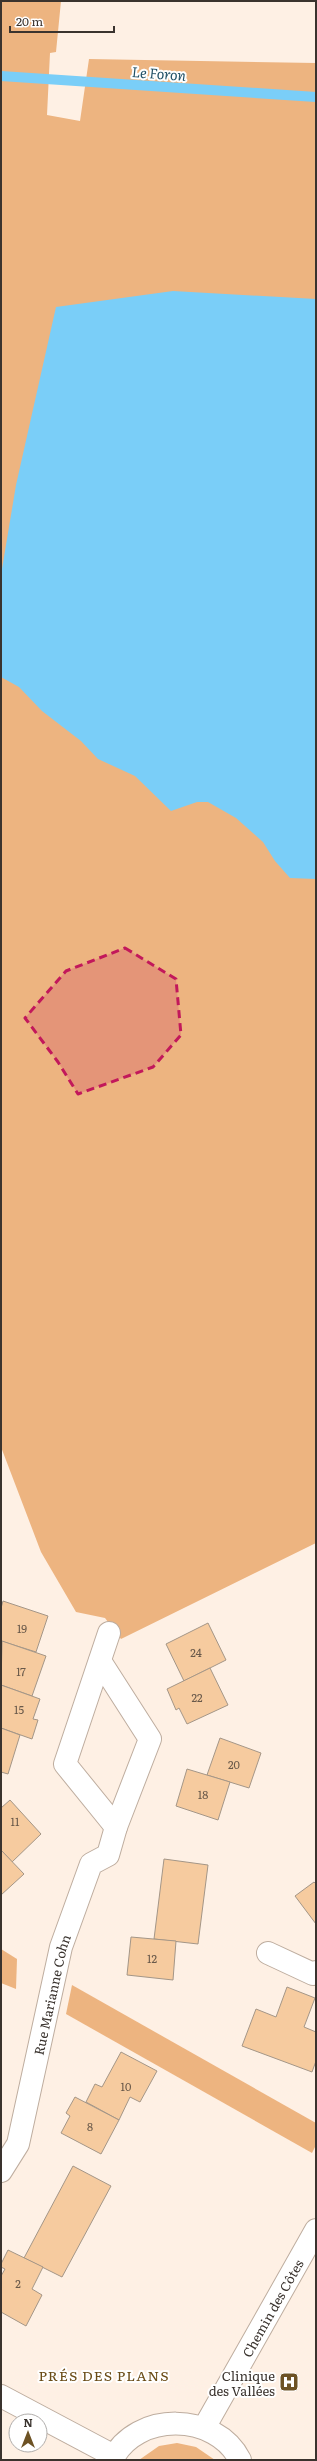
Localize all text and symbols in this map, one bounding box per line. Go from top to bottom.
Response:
scale bar [10,8,114,34]
text: 20 m [16,12,43,30]
water label: Le Foron [131,61,187,85]
house number: 19 [17,1620,27,1636]
house number: 24 [190,1644,202,1660]
house number: 17 [16,1663,26,1679]
house number: 22 [191,1689,203,1705]
house number: 15 [14,1701,24,1717]
house number: 20 [228,1756,240,1772]
house number: 18 [198,1786,208,1802]
house number: 11 [11,1813,20,1829]
street label: Rue Marianne Cohn [28,1931,75,2057]
house number: 12 [147,1950,157,1966]
house number: 10 [121,2078,131,2094]
house number: 8 [87,2118,93,2134]
street label: Chemin des Côtes [237,2256,307,2360]
house number: 2 [15,2275,21,2291]
district label: PRÉS DES PLANS [38,2365,170,2385]
place label: Clinique des Vallées [209,2366,275,2400]
hospital icon: Clinique des Vallées [278,2371,300,2393]
north arrow [8,2413,48,2453]
text: N [23,2414,33,2430]

